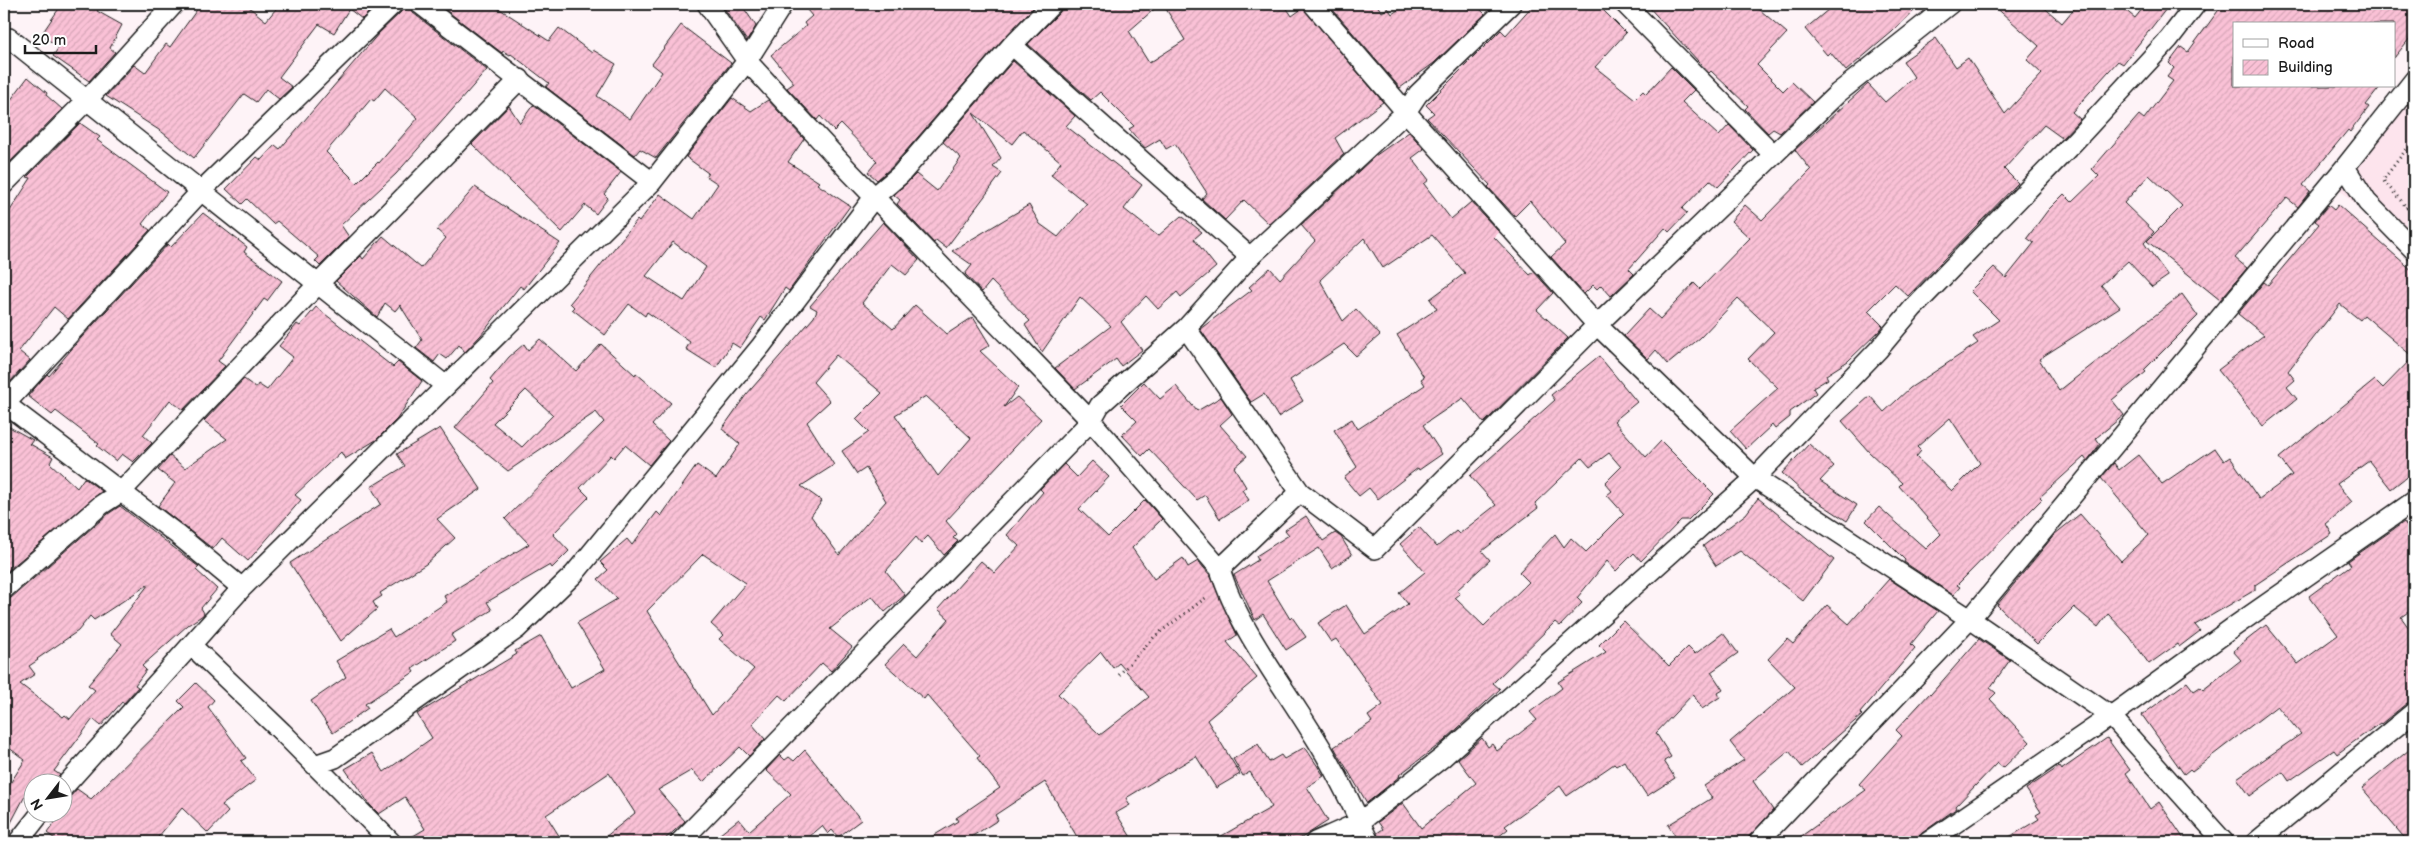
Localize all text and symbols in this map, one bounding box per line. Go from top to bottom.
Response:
scale bar [25,22,96,54]
legend [2233,22,2396,88]
text: 20 m [32,31,66,50]
text: Road [2278,34,2314,53]
text: Building [2278,58,2333,77]
north arrow [22,774,72,824]
text: N [27,796,47,813]

